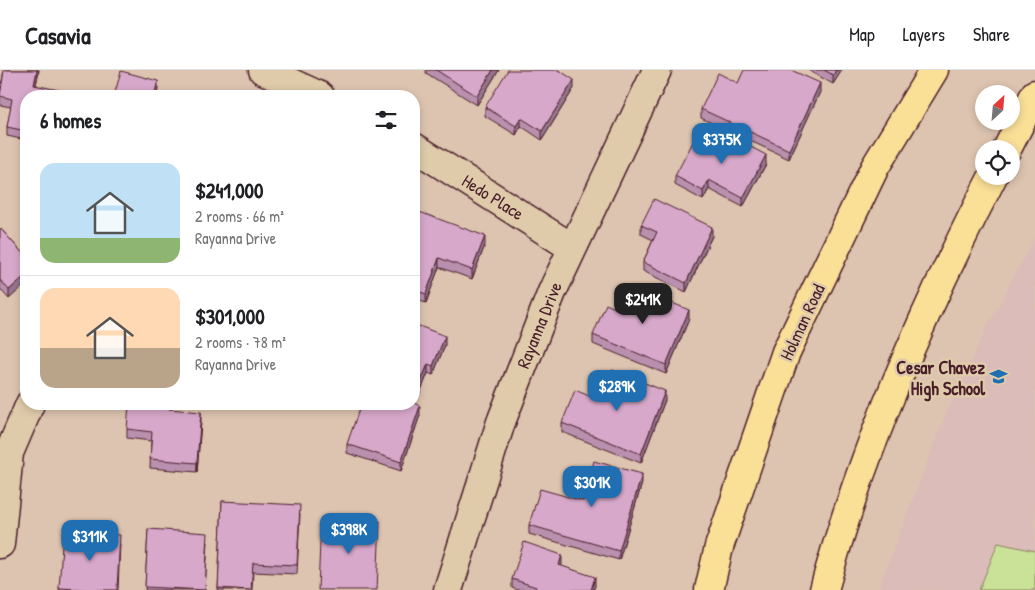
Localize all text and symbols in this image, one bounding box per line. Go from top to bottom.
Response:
text: Casavia [25,19,91,51]
text: Map [849,22,875,47]
text: Layers [903,22,945,47]
text: Share [973,22,1010,47]
north arrow [975,85,1020,130]
map controls [975,85,1020,185]
text: 6 homes [40,106,101,135]
icon: filters [372,106,400,134]
pin: $375K [687,122,757,165]
text: $375K [703,128,741,150]
button: locate [975,140,1020,185]
street label: Hedo Place [457,168,529,226]
text: $241,000 [195,176,263,205]
icon: home [80,183,140,243]
text: 2 rooms · 66 m² [195,205,284,227]
text: Rayanna Drive [195,227,276,249]
street label: Rayanna Drive [510,278,568,372]
street label: Holman Road [773,280,831,364]
pin: $241K [608,282,678,325]
text: $241K [625,288,661,310]
text: $301,000 [195,302,265,331]
icon: home [80,308,140,368]
text: 2 rooms · 78 m² [195,331,286,353]
text: Rayanna Drive [195,353,276,375]
place label: Cesar Chavez High School [896,355,986,402]
school or university icon: Cesar Chavez High School [989,367,1009,387]
pin: $289K [582,370,652,412]
text: $289K [599,375,635,397]
pin: $301K [557,466,627,508]
text: $301K [574,471,610,493]
pin: $398K [314,512,384,555]
text: $398K [331,518,367,540]
pin: $311K [55,520,125,562]
text: $311K [72,525,108,547]

